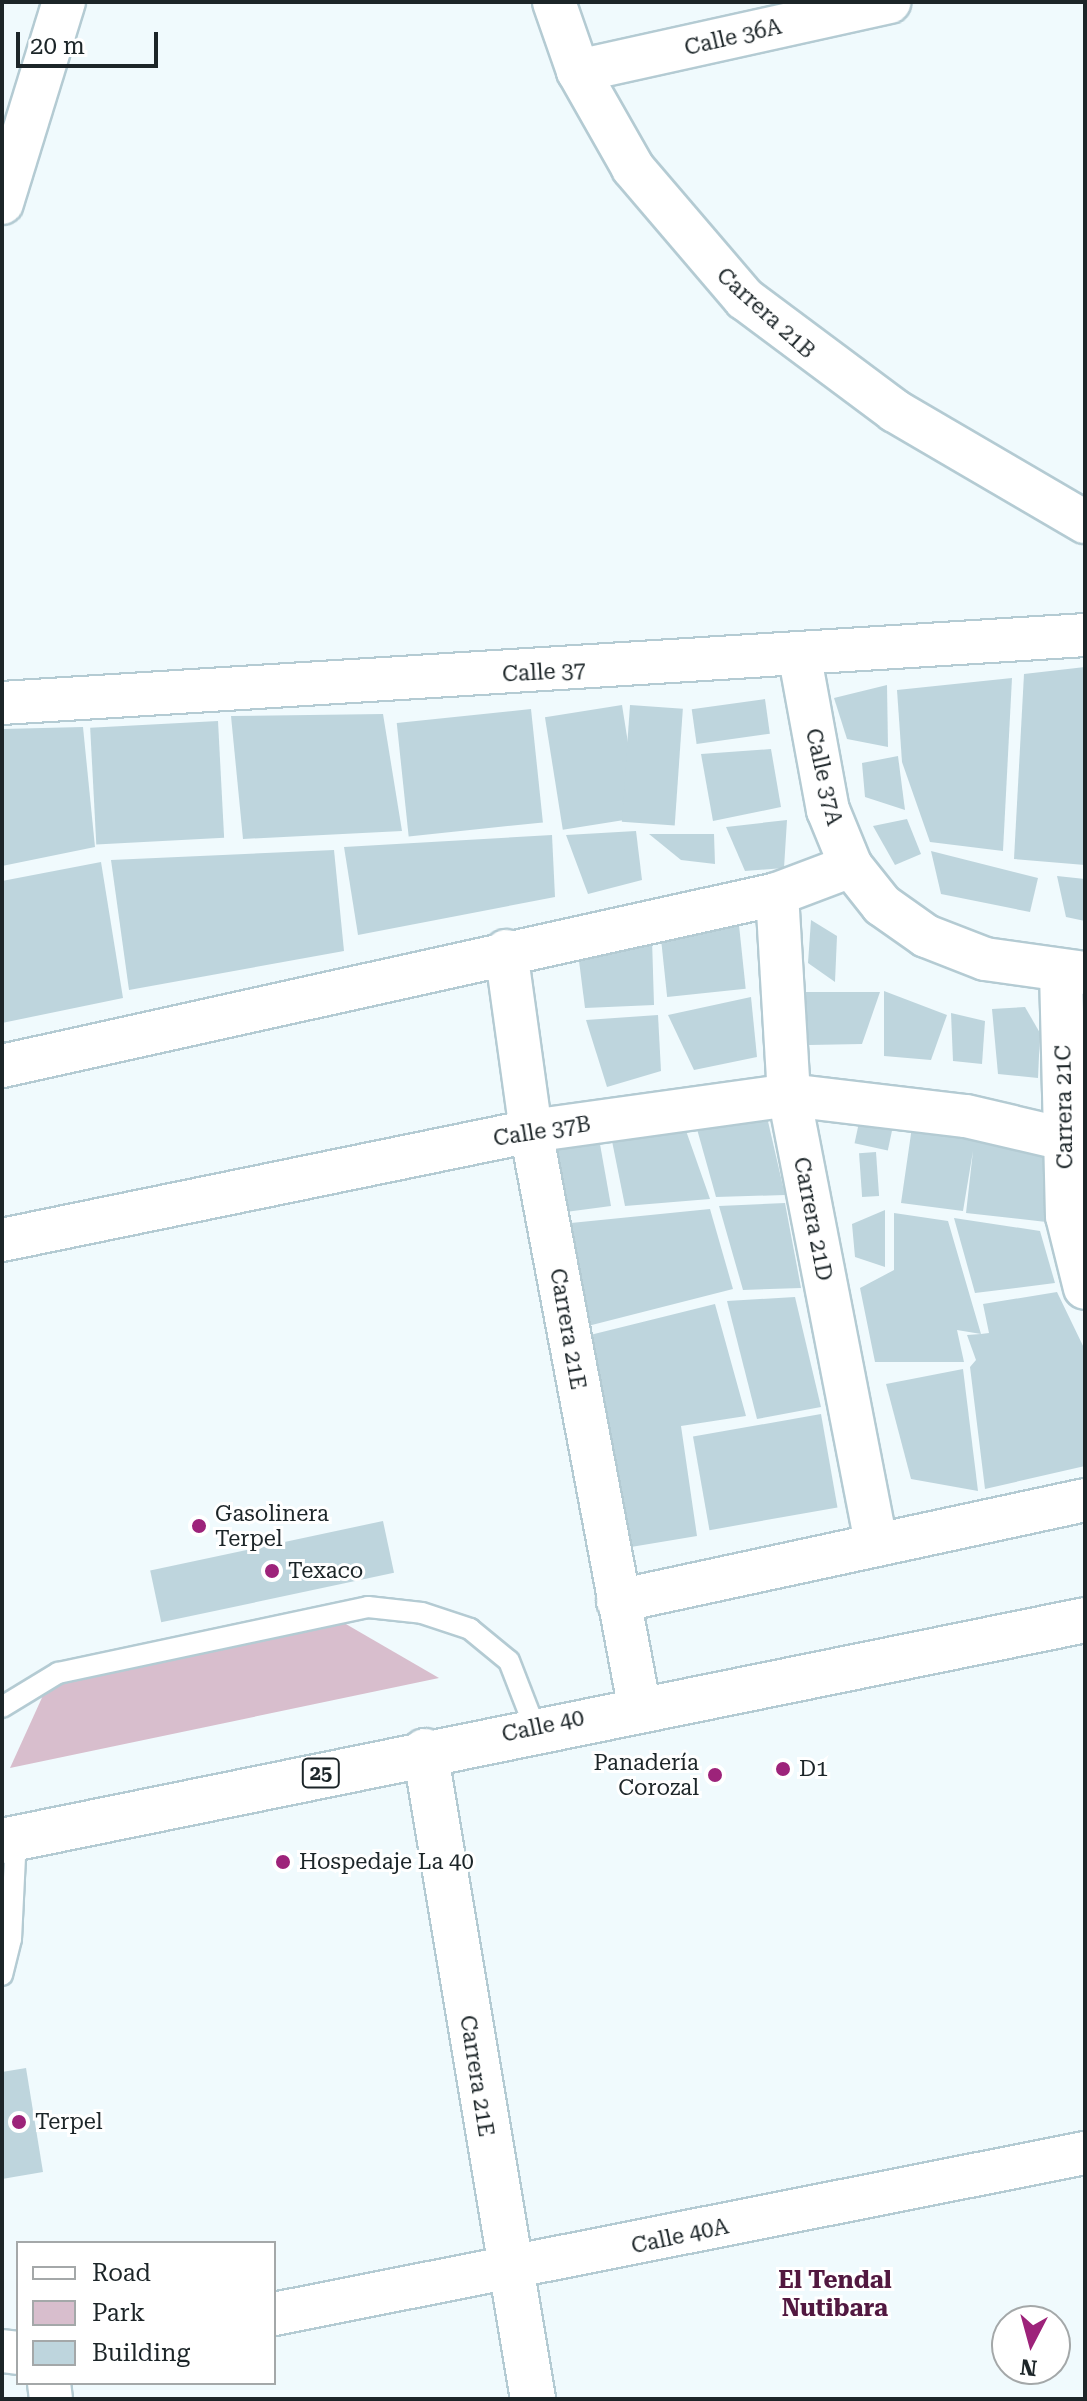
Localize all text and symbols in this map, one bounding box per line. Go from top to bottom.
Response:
street label: Calle 36A [682,13,784,61]
scale bar [20,16,162,66]
text: 20 m [30,32,85,60]
street label: Carrera 21B [711,262,821,364]
street label: Calle 37 [502,657,586,687]
street label: Calle 37A [800,726,848,828]
street label: Carrera 21C [1050,1045,1078,1169]
street label: Calle 37B [491,1110,593,1152]
street label: Carrera 21D [788,1155,838,1283]
street label: Carrera 21E [544,1266,592,1392]
place label: Gasolinera Terpel [215,1500,329,1552]
marker: Gasolinera Terpel [190,1517,208,1535]
place label: Texaco [288,1558,363,1584]
marker: Texaco [263,1562,281,1580]
street label: Calle 40 [499,1704,587,1748]
place label: Panadería Corozal [593,1749,699,1800]
place label: D1 [799,1756,828,1782]
road number: 25 [301,1757,341,1789]
marker: D1 [774,1760,792,1778]
marker: Panadería Corozal [706,1766,724,1784]
place label: Hospedaje La 40 [299,1849,474,1875]
marker: Hospedaje La 40 [274,1853,292,1871]
street label: Carrera 21E [454,2013,500,2139]
place label: Terpel [35,2109,102,2135]
marker: Terpel [10,2113,28,2131]
street label: Calle 40A [629,2213,731,2259]
legend [16,2241,276,2385]
text: Road [92,2259,151,2287]
district label: El Tendal Nutibara [778,2267,892,2323]
text: Park [92,2299,145,2327]
north arrow [991,2305,1071,2385]
text: Building [92,2339,190,2367]
text: N [1019,2354,1038,2381]

